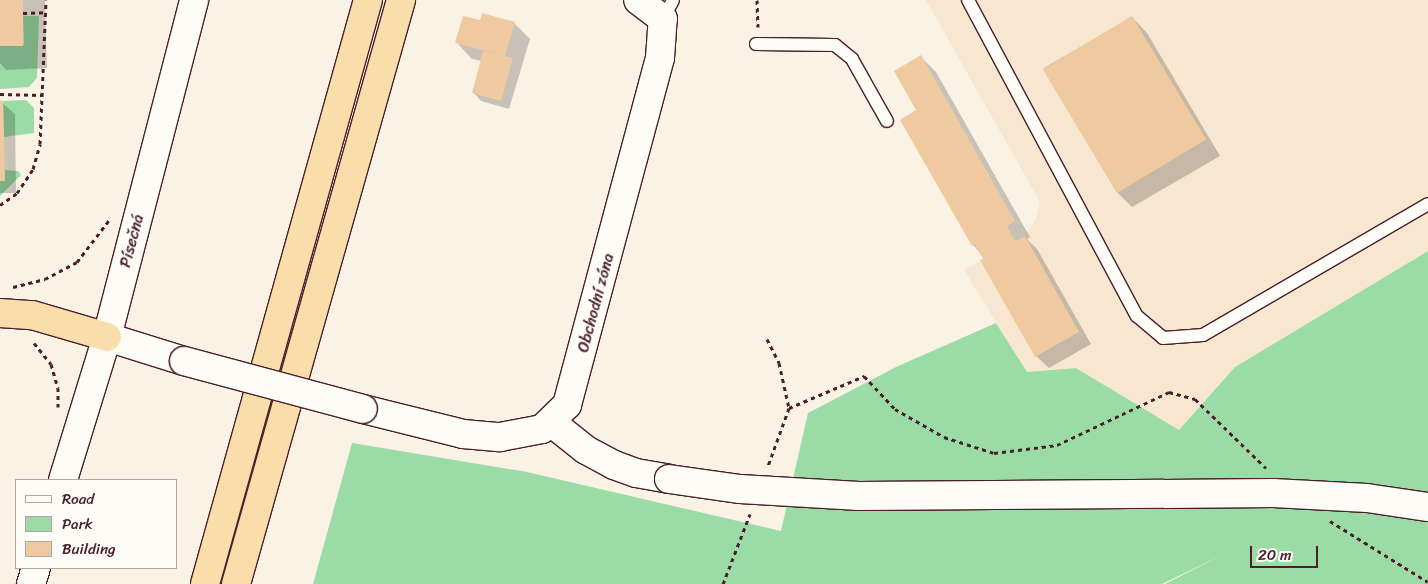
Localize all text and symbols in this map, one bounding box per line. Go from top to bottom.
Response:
street label: Písečná [116,212,148,270]
street label: Obchodní zóna [574,251,618,355]
legend [15,479,178,569]
text: Road [62,486,94,512]
text: Park [62,511,93,537]
text: Building [62,536,116,562]
scale bar [1253,536,1320,568]
text: 20 m [1258,542,1292,568]

